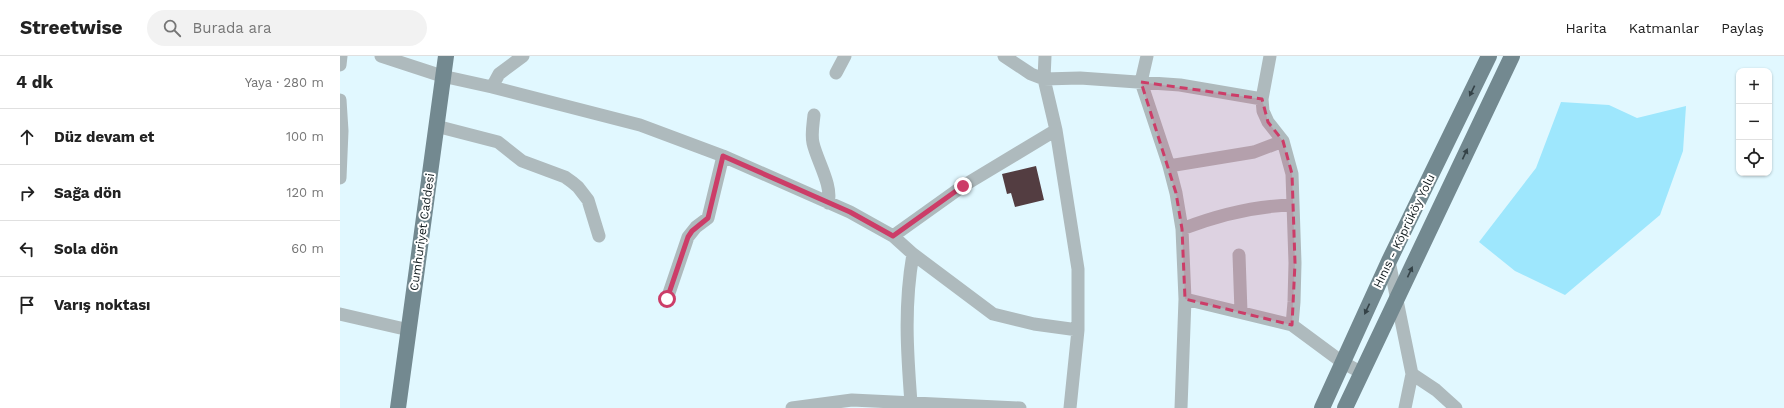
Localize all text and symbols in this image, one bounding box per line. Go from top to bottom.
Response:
search box [147,10,427,46]
text: Streetwise [20,16,123,39]
icon: search [161,17,183,39]
text: Burada ara [193,19,272,37]
text: Harita [1565,20,1607,36]
text: Katmanlar [1629,20,1699,36]
text: Paylaş [1721,20,1764,36]
map controls [1736,68,1772,176]
button: + [1736,68,1772,104]
text: 4 dk [16,72,53,92]
text: Yaya · 280 m [245,75,324,90]
one-way arrow [1469,85,1475,97]
button: − [1736,104,1772,140]
icon: ahead [16,126,38,148]
text: Düz devam et [54,128,154,146]
text: 100 m [286,129,324,144]
button: locate [1736,140,1772,176]
one-way arrow [1462,148,1468,160]
street label: Cumhuriyet Caddesi [407,172,437,292]
street label: Hınıs - Köprüköy Yolu [1370,172,1438,290]
route end [954,177,972,195]
icon: right [16,182,38,204]
text: Sağa dön [54,184,121,202]
text: 120 m [286,185,324,200]
icon: left [16,238,38,260]
text: Sola dön [54,240,118,258]
text: 60 m [291,241,324,256]
one-way arrow [1407,266,1413,277]
route start [658,290,676,308]
icon: arrive [16,294,38,316]
text: Varış noktası [54,296,151,314]
one-way arrow [1364,303,1370,315]

